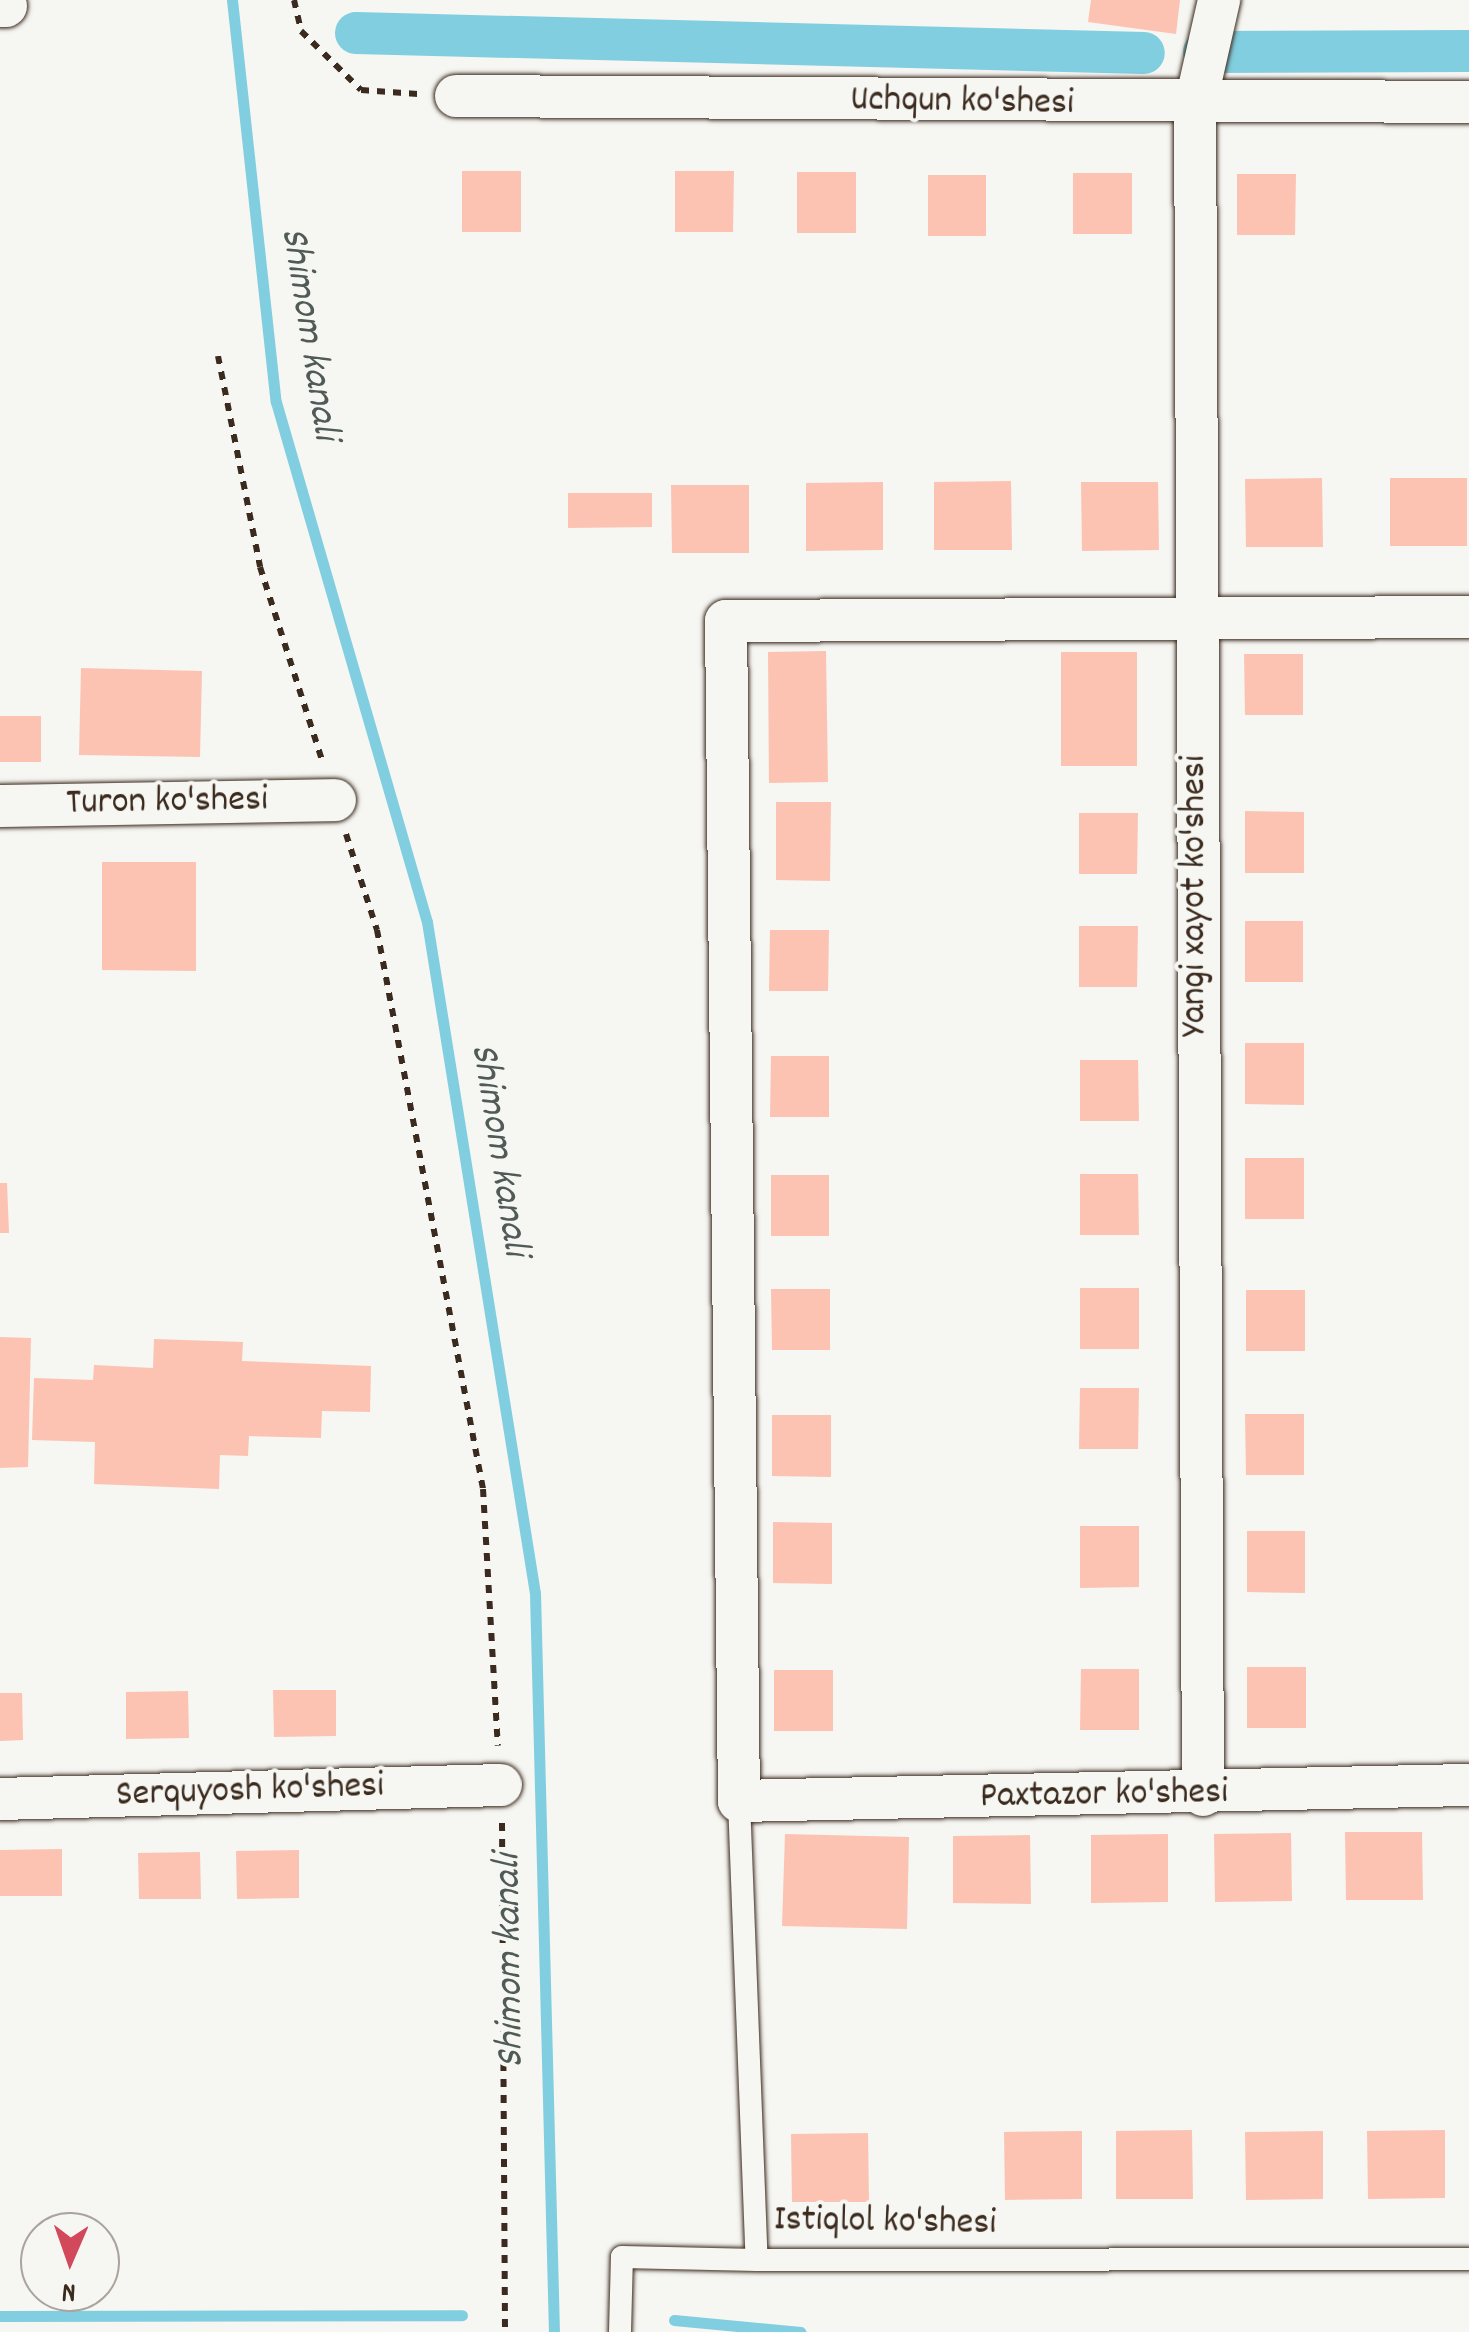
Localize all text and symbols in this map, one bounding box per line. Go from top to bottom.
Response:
street label: Uchqun ko'shesi [850,78,1074,128]
water label: Shimom kanali [267,224,347,444]
street label: Yangi xayot ko'shesi [1173,755,1219,1037]
street label: Turon ko'shesi [66,778,268,828]
water label: Shimom kanali [457,1040,537,1260]
street label: Serquyosh ko'shesi [115,1765,385,1819]
street label: Paxtazor ko'shesi [980,1771,1228,1821]
water label: Shimom kanali [486,1853,538,2069]
street label: Istiqlol ko'shesi [773,2198,997,2248]
north arrow [20,2212,120,2312]
text: N [61,2270,77,2310]

